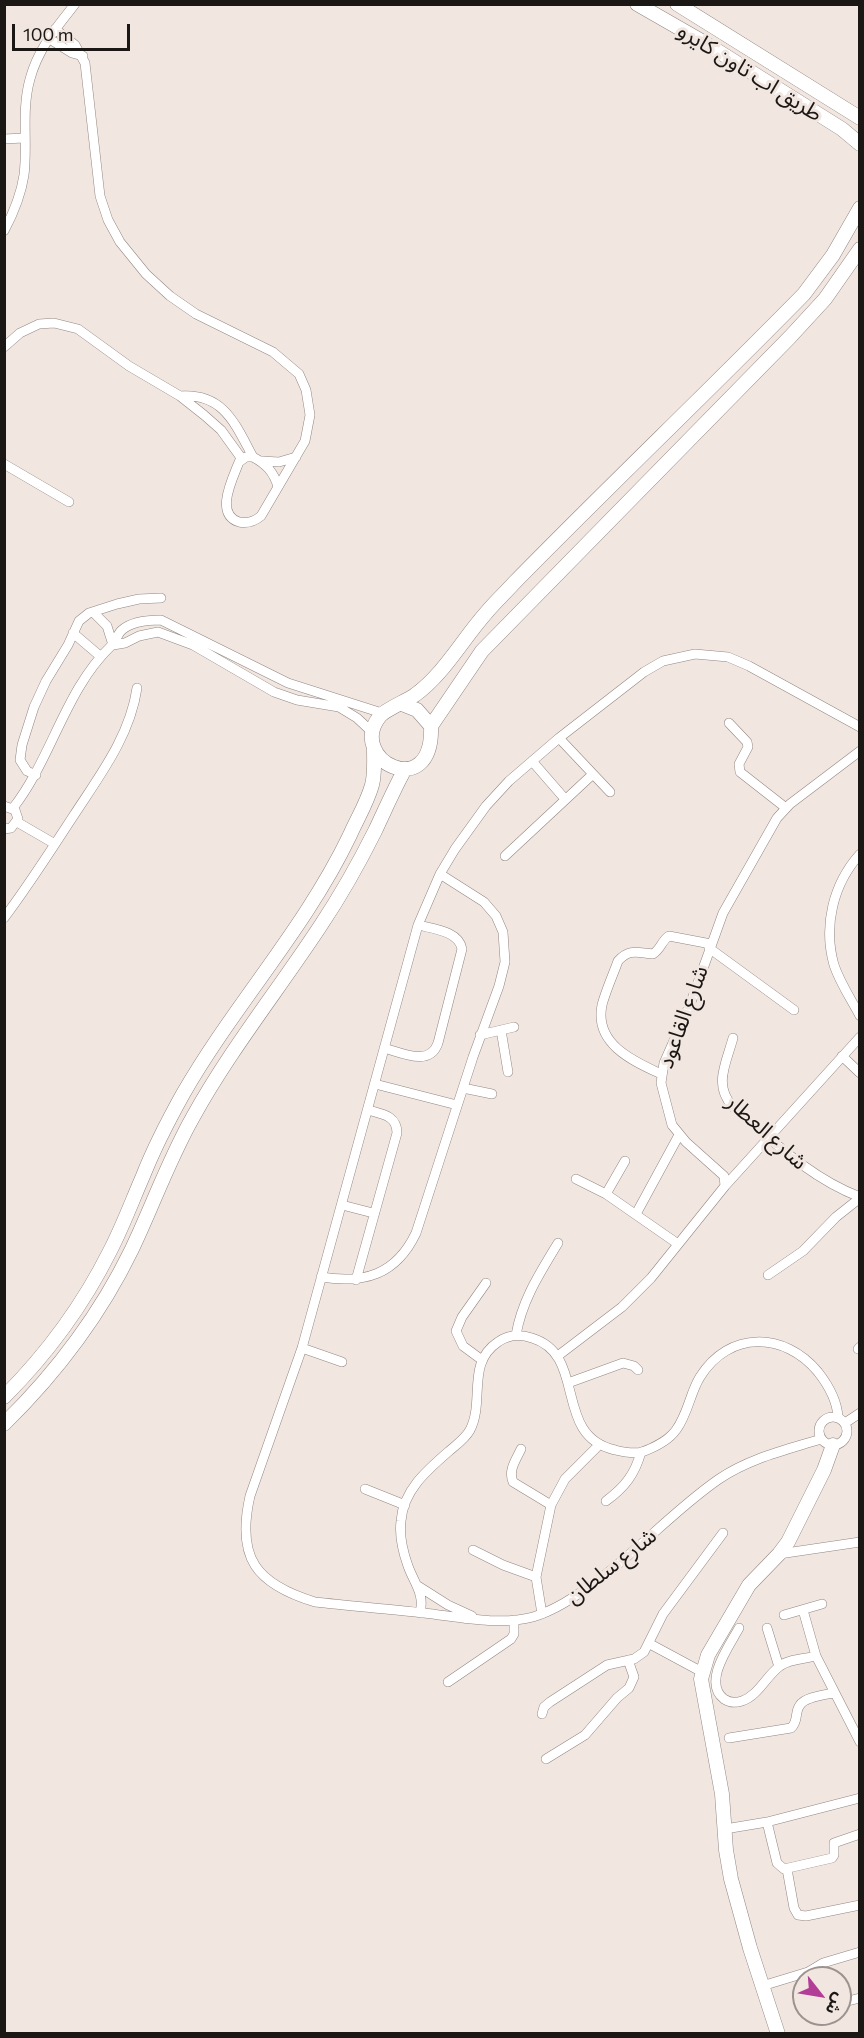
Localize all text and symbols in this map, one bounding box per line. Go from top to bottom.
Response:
scale bar [15,12,134,50]
street label: طريق اب تاون كايرو [673,17,827,127]
text: 100 m [23,23,73,45]
street label: شارع القاعود [652,962,714,1072]
street label: شارع العطار [721,1089,813,1175]
street label: شارع سلطان [560,1522,662,1610]
north arrow [792,1966,852,2026]
text: ش [822,1990,850,2019]

